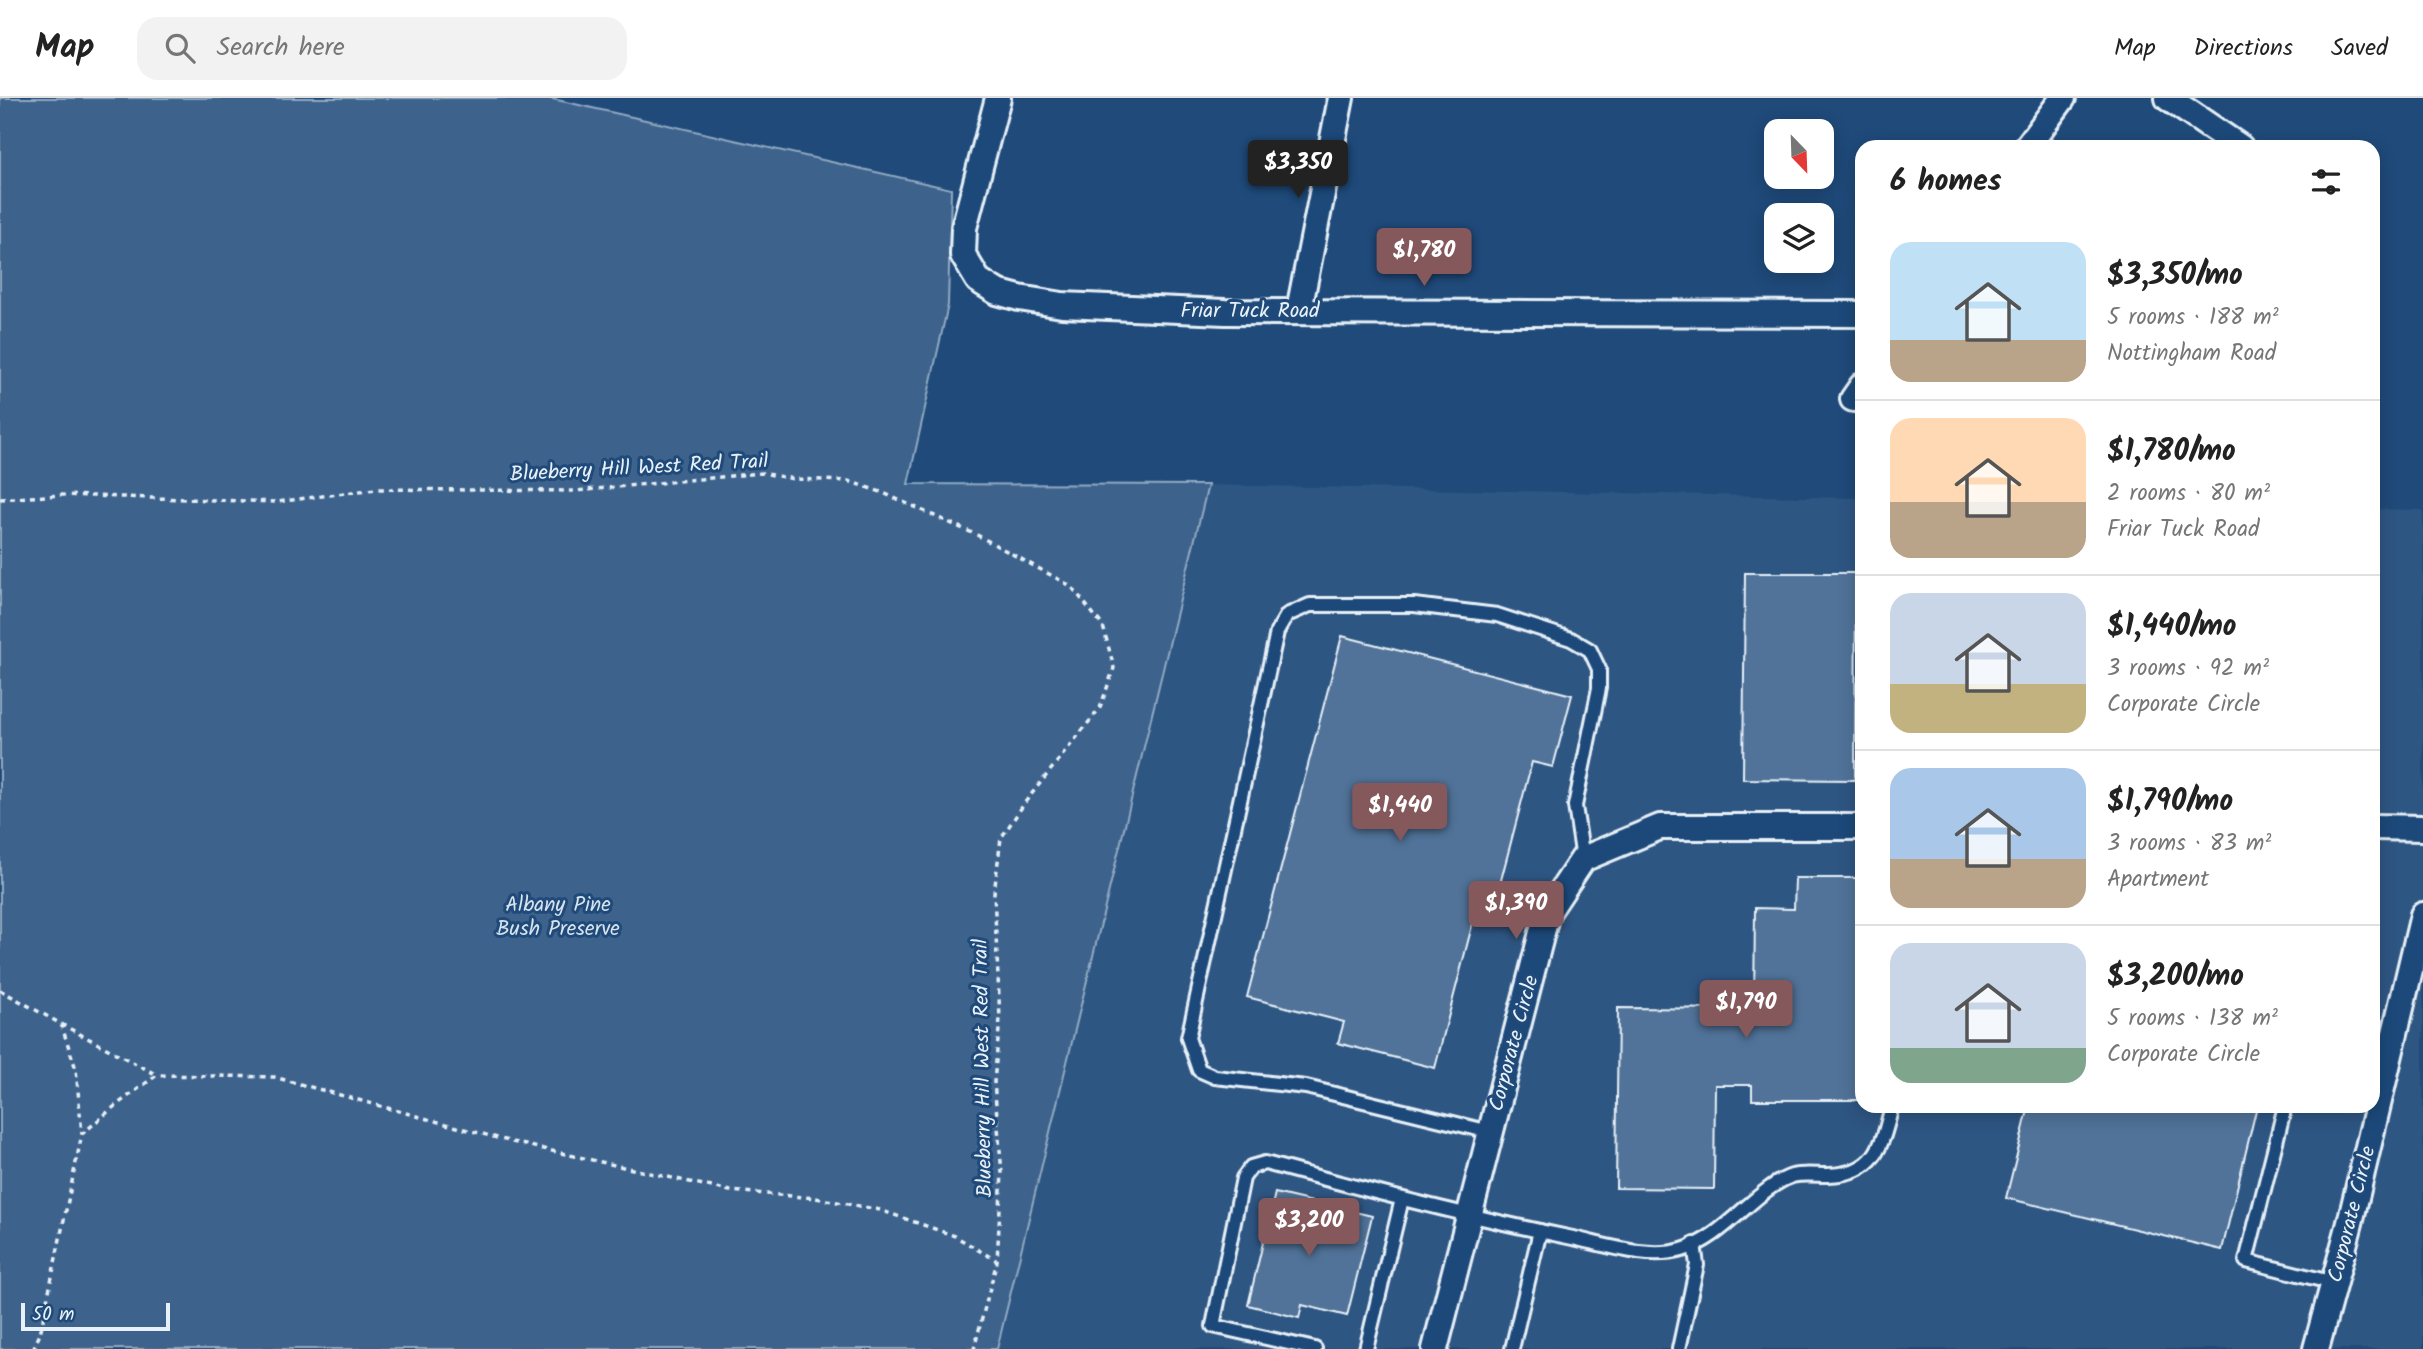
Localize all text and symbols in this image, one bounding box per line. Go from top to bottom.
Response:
search box [137,17,627,80]
text: Map [35,22,95,75]
text: Search here [217,27,345,69]
icon: search [161,29,199,67]
text: Map [2114,29,2156,68]
text: Directions [2194,29,2293,68]
text: Saved [2331,29,2388,68]
north arrow [1764,119,1834,189]
map controls [1764,119,1834,273]
pin: $3,350 [1241,140,1355,200]
text: $3,350 [1264,145,1332,181]
text: 6 homes [1890,158,2002,206]
icon: filters [2307,163,2345,201]
button: layers [1764,203,1834,273]
pin: $1,780 [1367,228,1481,288]
text: $1,780 [1393,233,1455,269]
text: $3,350/mo [2107,252,2243,300]
icon: home [1946,270,2030,354]
street label: Friar Tuck Road [1180,295,1320,328]
text: 5 rooms · 188 m² [2107,300,2279,336]
text: Nottingham Road [2107,336,2276,372]
text: $1,780/mo [2107,428,2236,476]
street label: Blueberry Hill West Red Trail [509,445,769,492]
icon: home [1946,446,2030,530]
text: 2 rooms · 80 m² [2107,476,2270,512]
text: Friar Tuck Road [2107,512,2259,548]
text: $1,440/mo [2107,603,2236,651]
icon: home [1946,621,2030,705]
text: 3 rooms · 92 m² [2107,651,2269,687]
text: Corporate Circle [2107,687,2260,723]
text: $1,790/mo [2107,778,2233,826]
pin: $1,440 [1343,784,1457,843]
text: $1,440 [1368,788,1432,824]
icon: home [1946,796,2030,880]
text: 3 rooms · 83 m² [2107,826,2271,862]
text: Apartment [2107,862,2209,898]
pin: $1,390 [1459,882,1573,941]
text: $1,390 [1485,886,1547,922]
park label: Albany Pine Bush Preserve [496,889,620,946]
street label: Blueberry Hill West Red Trail [965,938,1002,1198]
text: $3,200/mo [2107,953,2244,1001]
street label: Corporate Circle [1480,971,1549,1115]
icon: home [1946,971,2030,1055]
pin: $1,790 [1689,981,1803,1040]
text: $1,790 [1716,985,1776,1021]
text: 5 rooms · 138 m² [2107,1001,2278,1037]
text: Corporate Circle [2107,1037,2260,1073]
street label: Corporate Circle [2320,1142,2386,1286]
pin: $3,200 [1252,1198,1366,1258]
text: $3,200 [1274,1203,1344,1239]
scale bar [21,1300,170,1332]
text: 50 m [32,1300,74,1330]

